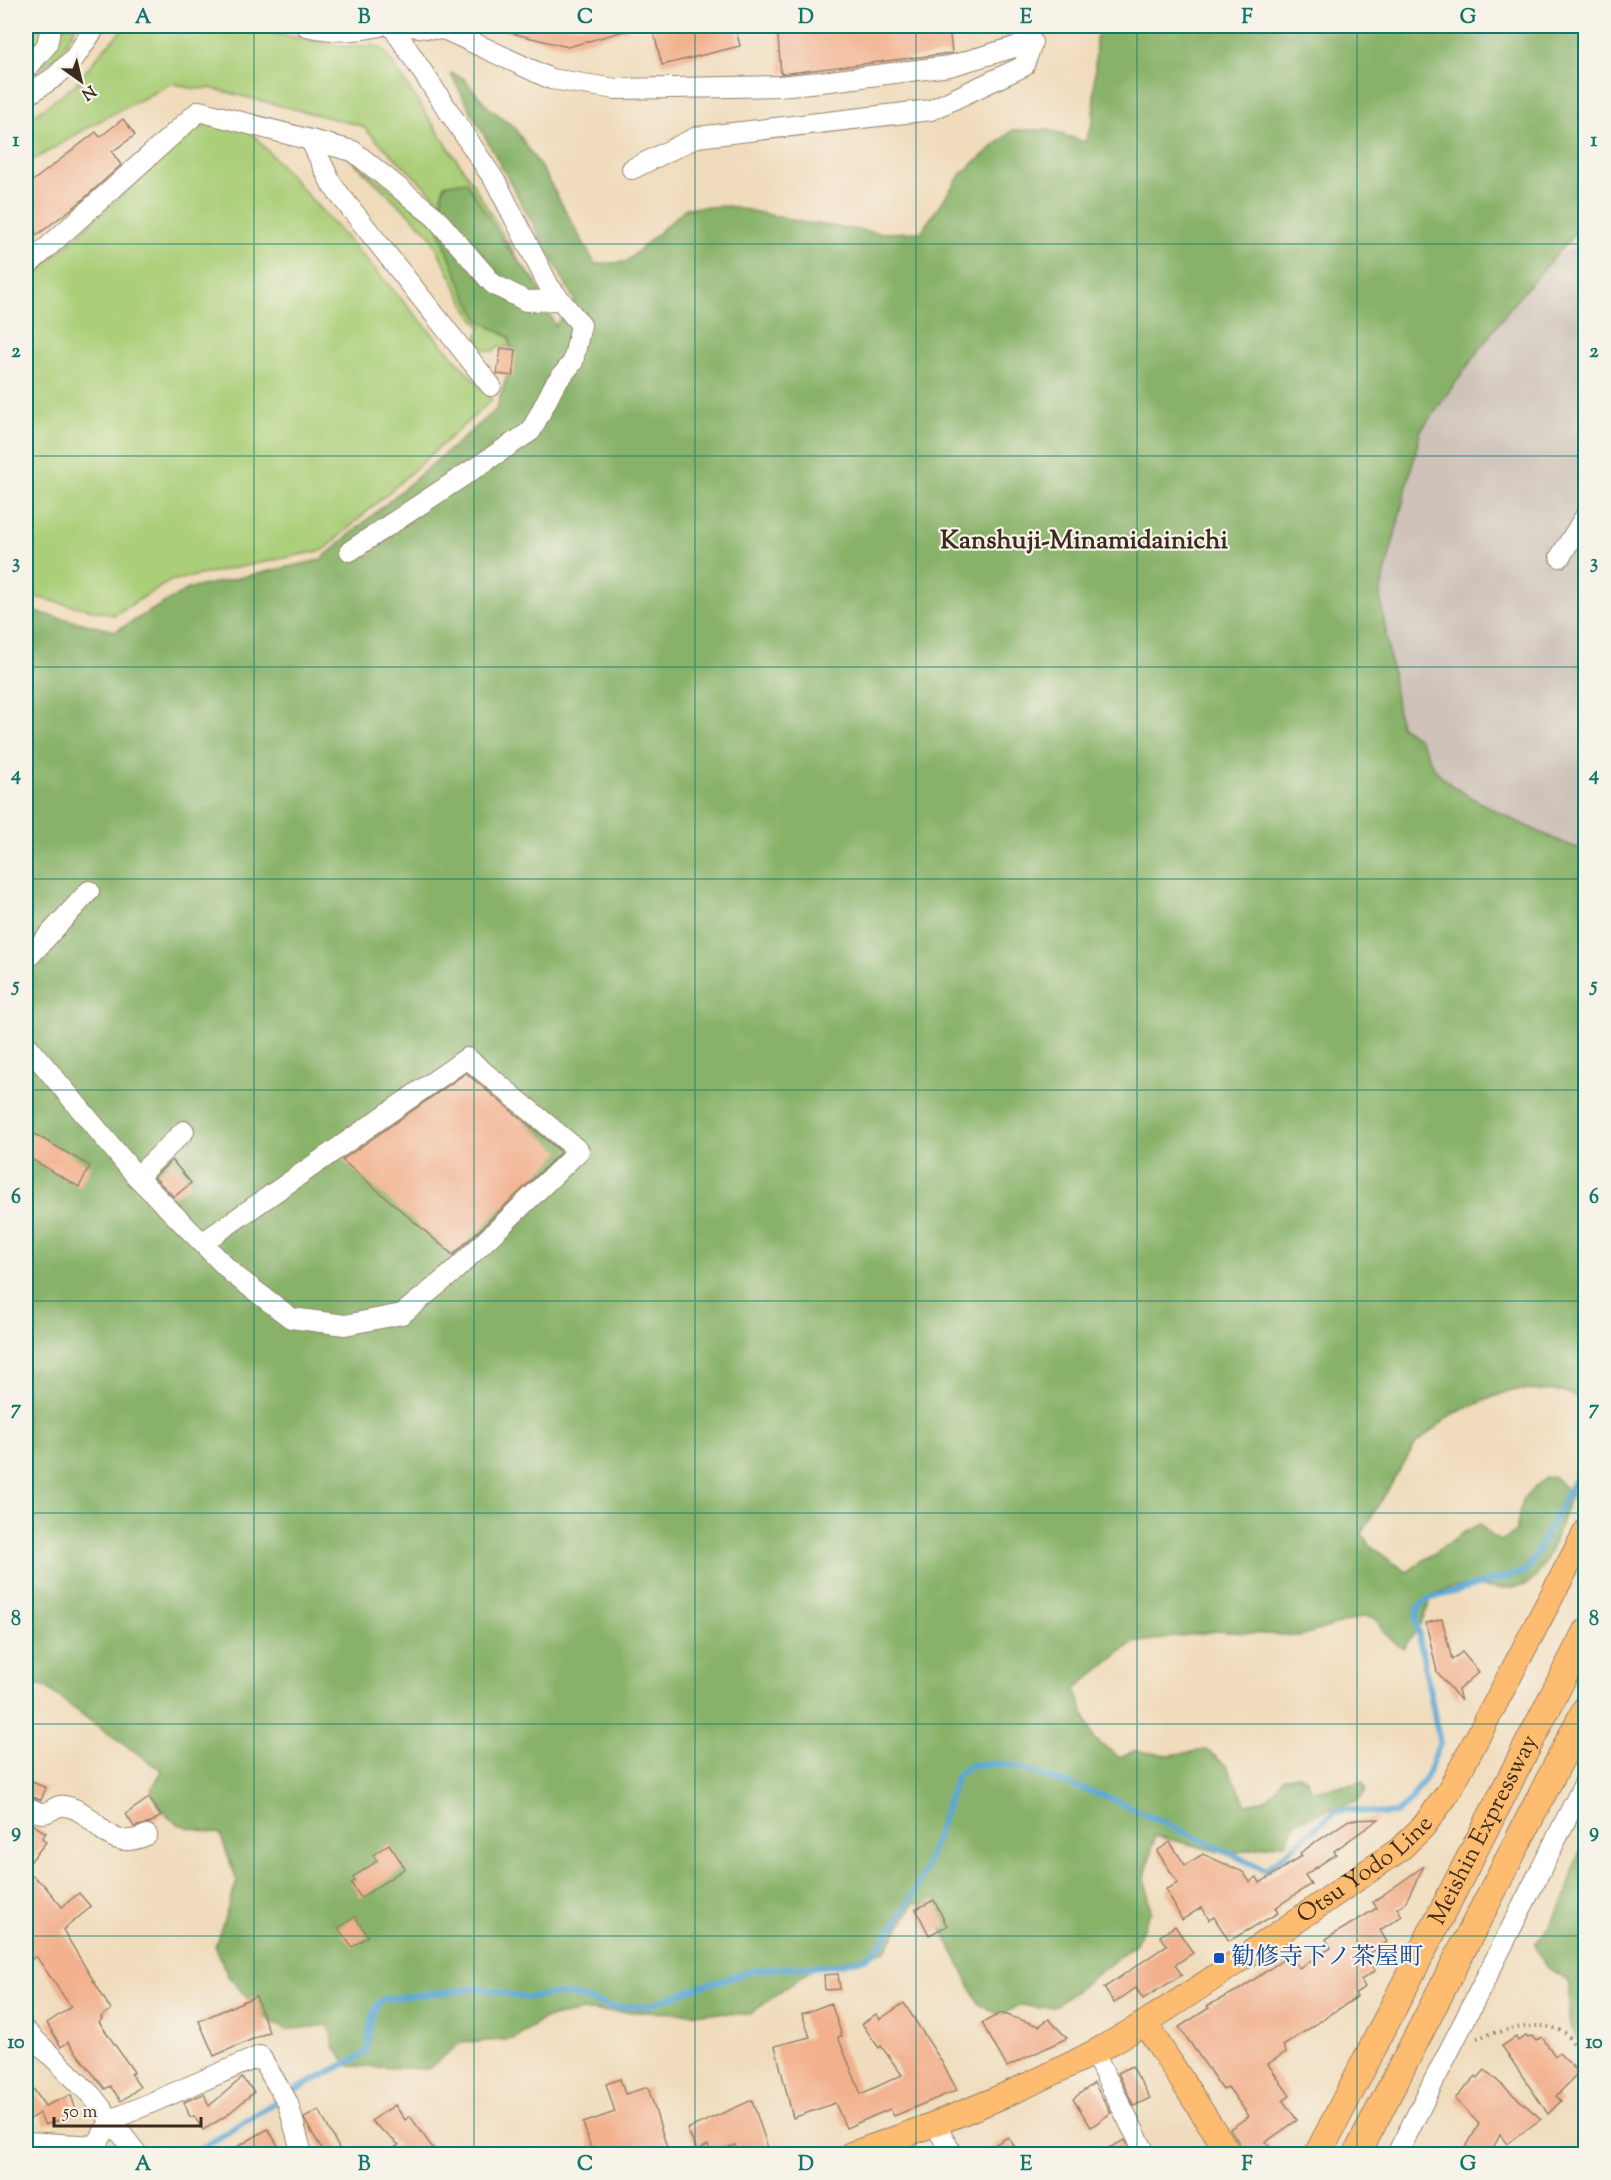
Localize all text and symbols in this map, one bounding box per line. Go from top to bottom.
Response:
text: A [135,4,152,33]
text: B [358,4,371,33]
text: C [577,4,593,33]
text: D [798,4,814,33]
text: E [1020,4,1033,33]
text: F [1241,4,1253,33]
text: G [1460,4,1477,33]
north arrow [51,51,111,111]
text: N [76,78,100,105]
text: 1 [13,127,20,156]
text: 1 [1591,127,1598,156]
text: 2 [11,338,21,367]
text: 2 [1589,338,1599,367]
district label: Kanshuji-Minamidainichi [940,523,1228,560]
text: 3 [12,549,20,578]
text: 3 [1590,549,1598,578]
text: 4 [10,761,21,790]
text: 4 [1588,761,1599,790]
text: 5 [11,972,20,1001]
text: 5 [1589,972,1598,1001]
text: 6 [11,1184,21,1213]
text: 6 [1589,1184,1599,1213]
text: 7 [11,1395,22,1424]
text: 7 [1589,1395,1600,1424]
text: 8 [11,1606,21,1635]
text: 8 [1589,1606,1599,1635]
street label: Meishin Expressway [1421,1729,1547,1931]
street label: Otsu Yodo Line [1290,1809,1442,1932]
text: 9 [11,1818,21,1847]
text: 9 [1589,1818,1599,1847]
place label: 勧修寺下ノ茶屋町 [1231,1941,1423,1975]
marker: 勧修寺下ノ茶屋町 [1212,1951,1226,1965]
text: 10 [7,2029,25,2058]
text: 10 [1585,2029,1603,2058]
scale bar [54,2090,201,2128]
text: 50 m [62,2100,98,2126]
text: A [135,2151,152,2180]
text: B [358,2151,371,2180]
text: C [577,2151,593,2180]
text: D [798,2151,814,2180]
text: E [1020,2151,1033,2180]
text: F [1241,2151,1253,2180]
text: G [1460,2151,1477,2180]

